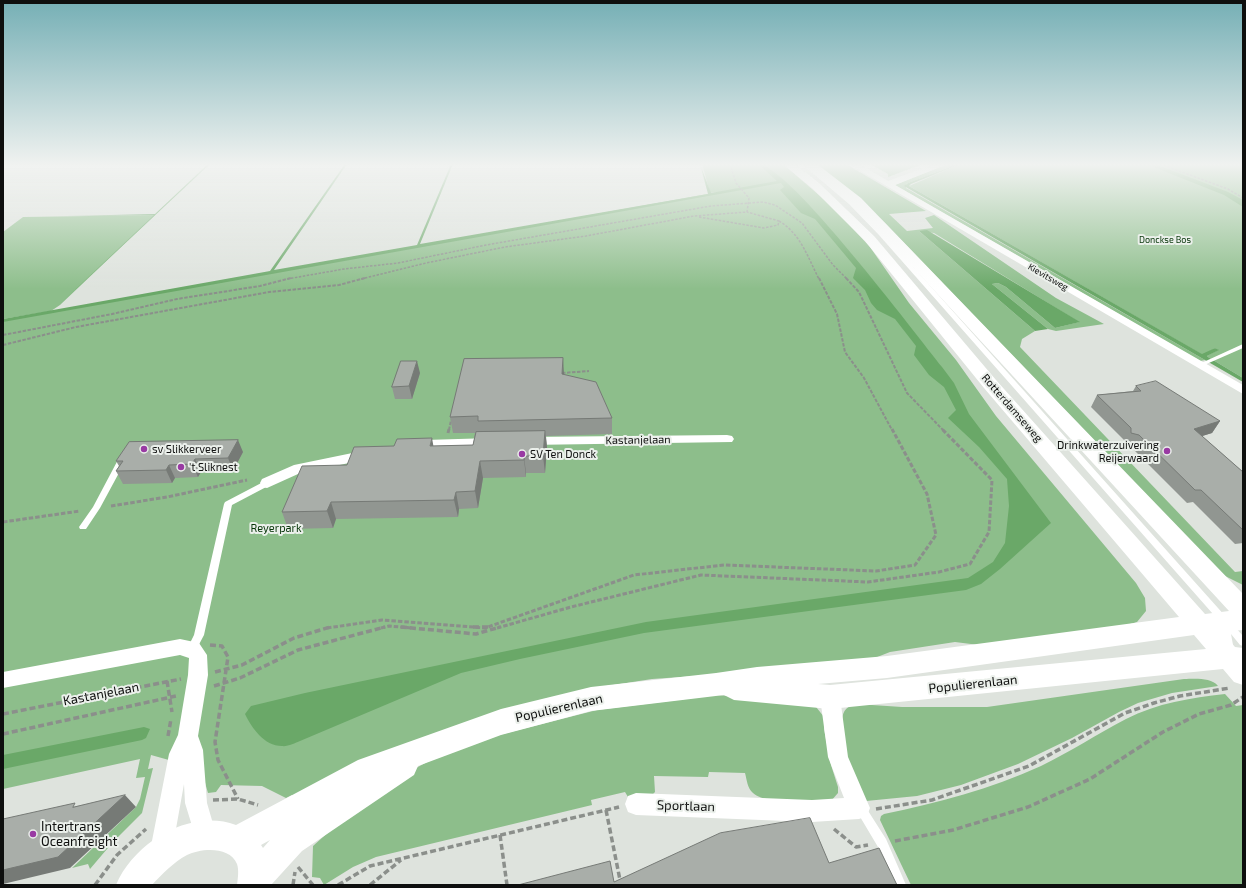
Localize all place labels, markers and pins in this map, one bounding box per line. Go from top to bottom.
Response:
place label: Drinkwaterzuivering Reijerwaard [1057,438,1159,464]
place label: sv Slikkerveer [152,442,221,456]
marker: sv Slikkerveer [139,444,149,454]
marker: Drinkwaterzuivering Reijerwaard [1162,446,1172,456]
place label: SV Ten Donck [530,447,596,461]
marker: SV Ten Donck [517,449,527,459]
place label: 't Sliknest [189,460,238,474]
marker: 't Sliknest [176,462,186,472]
place label: Intertrans Oceanfreight [41,819,118,850]
marker: Intertrans Oceanfreight [28,829,38,839]

